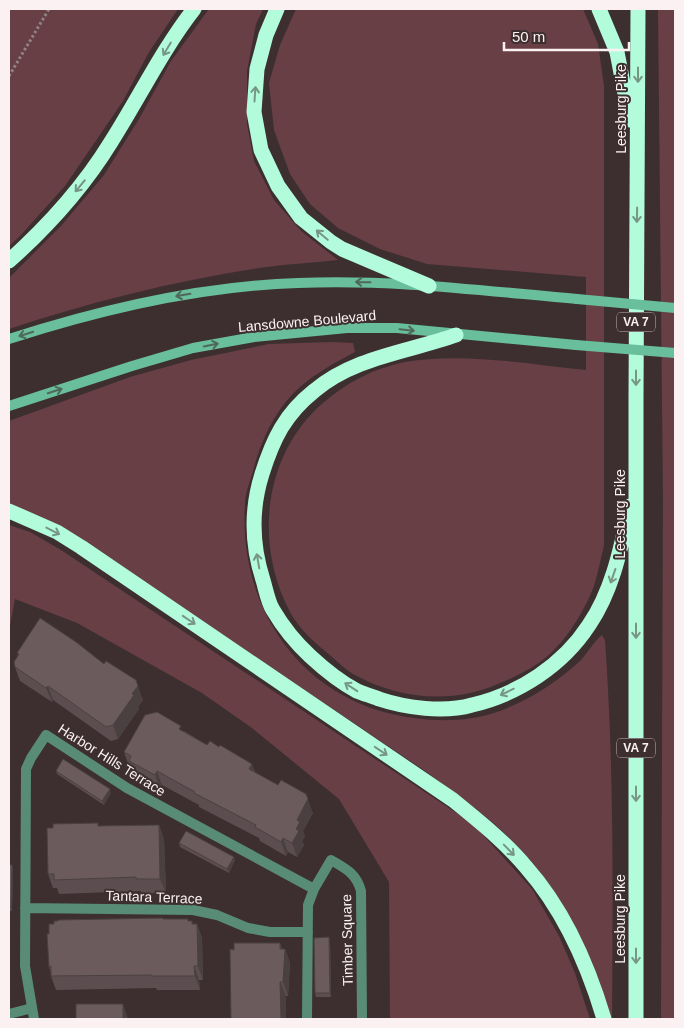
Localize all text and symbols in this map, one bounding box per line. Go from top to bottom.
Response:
scale bar [504,20,629,52]
text: 50 m [512,28,545,45]
one-way arrow [162,42,172,56]
street label: Leesburg Pike [613,64,629,154]
one-way arrow [633,66,643,83]
one-way arrow [250,87,260,103]
one-way arrow [74,179,85,192]
one-way arrow [632,206,642,223]
one-way arrow [316,230,329,241]
one-way arrow [355,278,371,287]
one-way arrow [176,291,192,301]
street label: Lansdowne Boulevard [237,307,377,335]
road number: VA 7 [617,313,655,332]
one-way arrow [399,325,415,334]
one-way arrow [18,330,34,339]
one-way arrow [203,340,219,349]
one-way arrow [631,369,641,385]
one-way arrow [47,385,63,395]
street label: Leesburg Pike [612,469,628,559]
one-way arrow [45,527,60,536]
one-way arrow [253,553,263,569]
one-way arrow [607,568,617,584]
one-way arrow [181,615,195,625]
one-way arrow [631,622,641,639]
one-way arrow [344,682,358,692]
one-way arrow [500,688,515,698]
street label: Harbor Hills Terrace [55,721,169,800]
road number: VA 7 [617,738,655,758]
one-way arrow [374,746,388,756]
one-way arrow [631,785,641,801]
one-way arrow [503,843,515,855]
street label: Leesburg Pike [612,874,628,964]
street label: Tantara Terrace [105,887,203,907]
street label: Timber Square [338,894,356,986]
one-way arrow [631,948,641,964]

